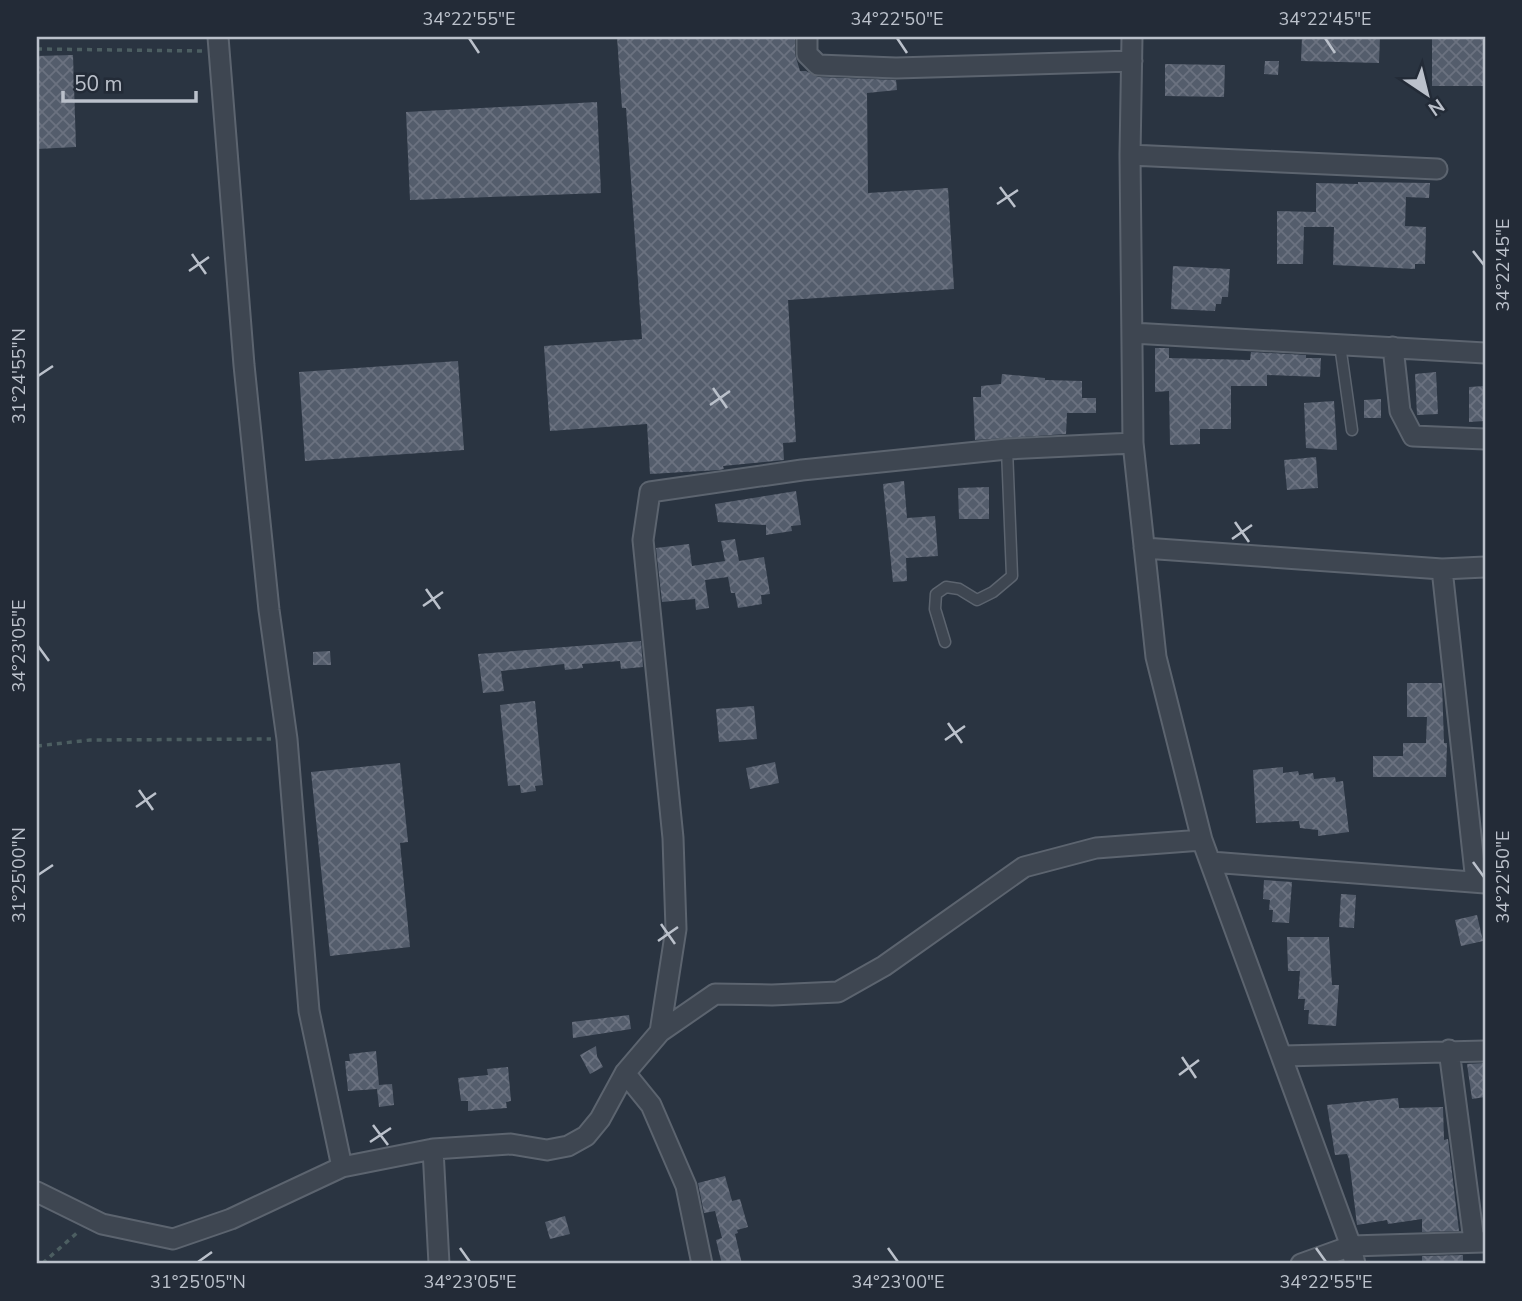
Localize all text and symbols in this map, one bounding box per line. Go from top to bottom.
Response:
text: 34°22'55"E [423,7,516,31]
text: 34°22'50"E [851,7,944,31]
text: 34°22'45"E [1279,7,1372,31]
scale bar [63,60,196,104]
north arrow [1392,60,1462,130]
text: 50 m [74,70,123,98]
text: N [1423,92,1449,122]
text: 34°22'45"E [1491,219,1515,312]
text: 31°24'55"N [7,328,31,424]
text: 34°23'05"E [7,600,31,693]
text: 31°25'00"N [7,827,31,923]
text: 34°22'50"E [1491,831,1515,924]
text: 31°25'05"N [150,1270,246,1294]
text: 34°23'05"E [424,1270,517,1294]
text: 34°23'00"E [852,1270,945,1294]
text: 34°22'55"E [1280,1270,1373,1294]

